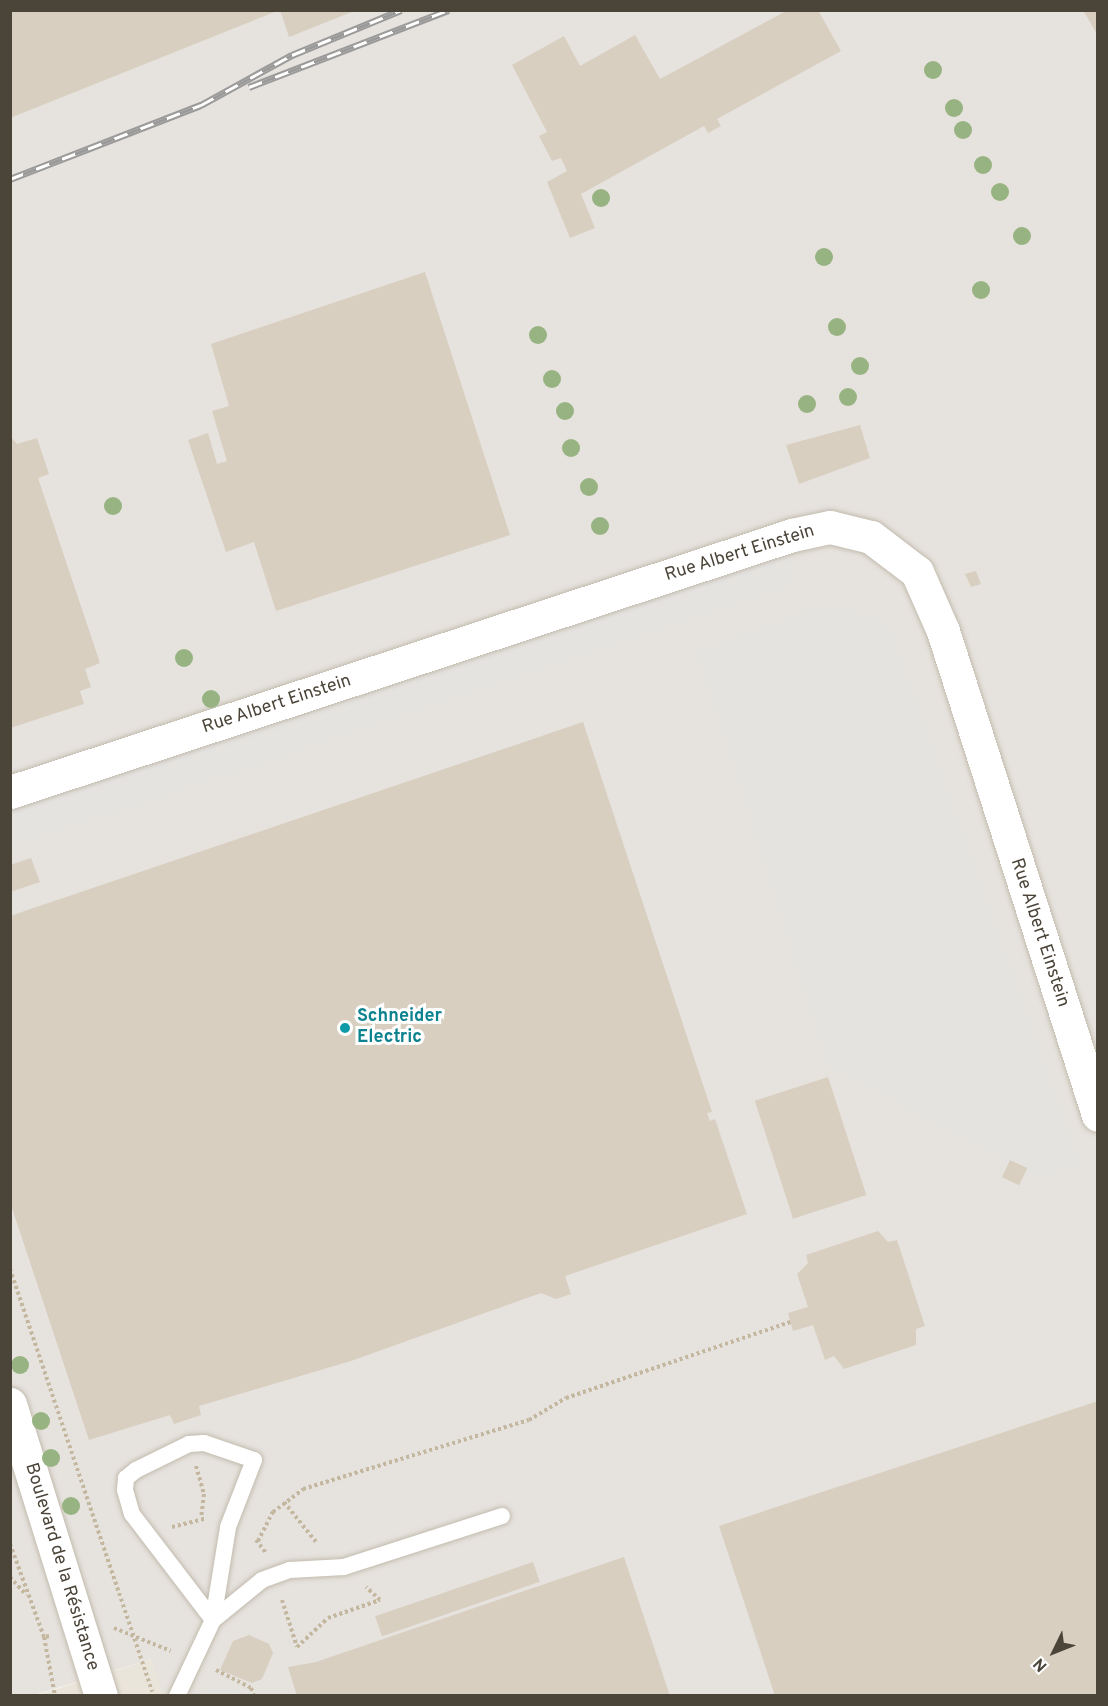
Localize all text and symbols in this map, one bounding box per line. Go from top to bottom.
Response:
street label: Rue Albert Einstein [662,521,818,587]
street label: Rue Albert Einstein [200,671,354,739]
street label: Rue Albert Einstein [1005,856,1073,1010]
place label: Schneider Electric [357,1007,442,1050]
marker: Schneider Electric [338,1021,352,1035]
street label: Boulevard de la Résistance [19,1461,103,1673]
north arrow [1024,1622,1084,1682]
text: N [1030,1653,1052,1675]

